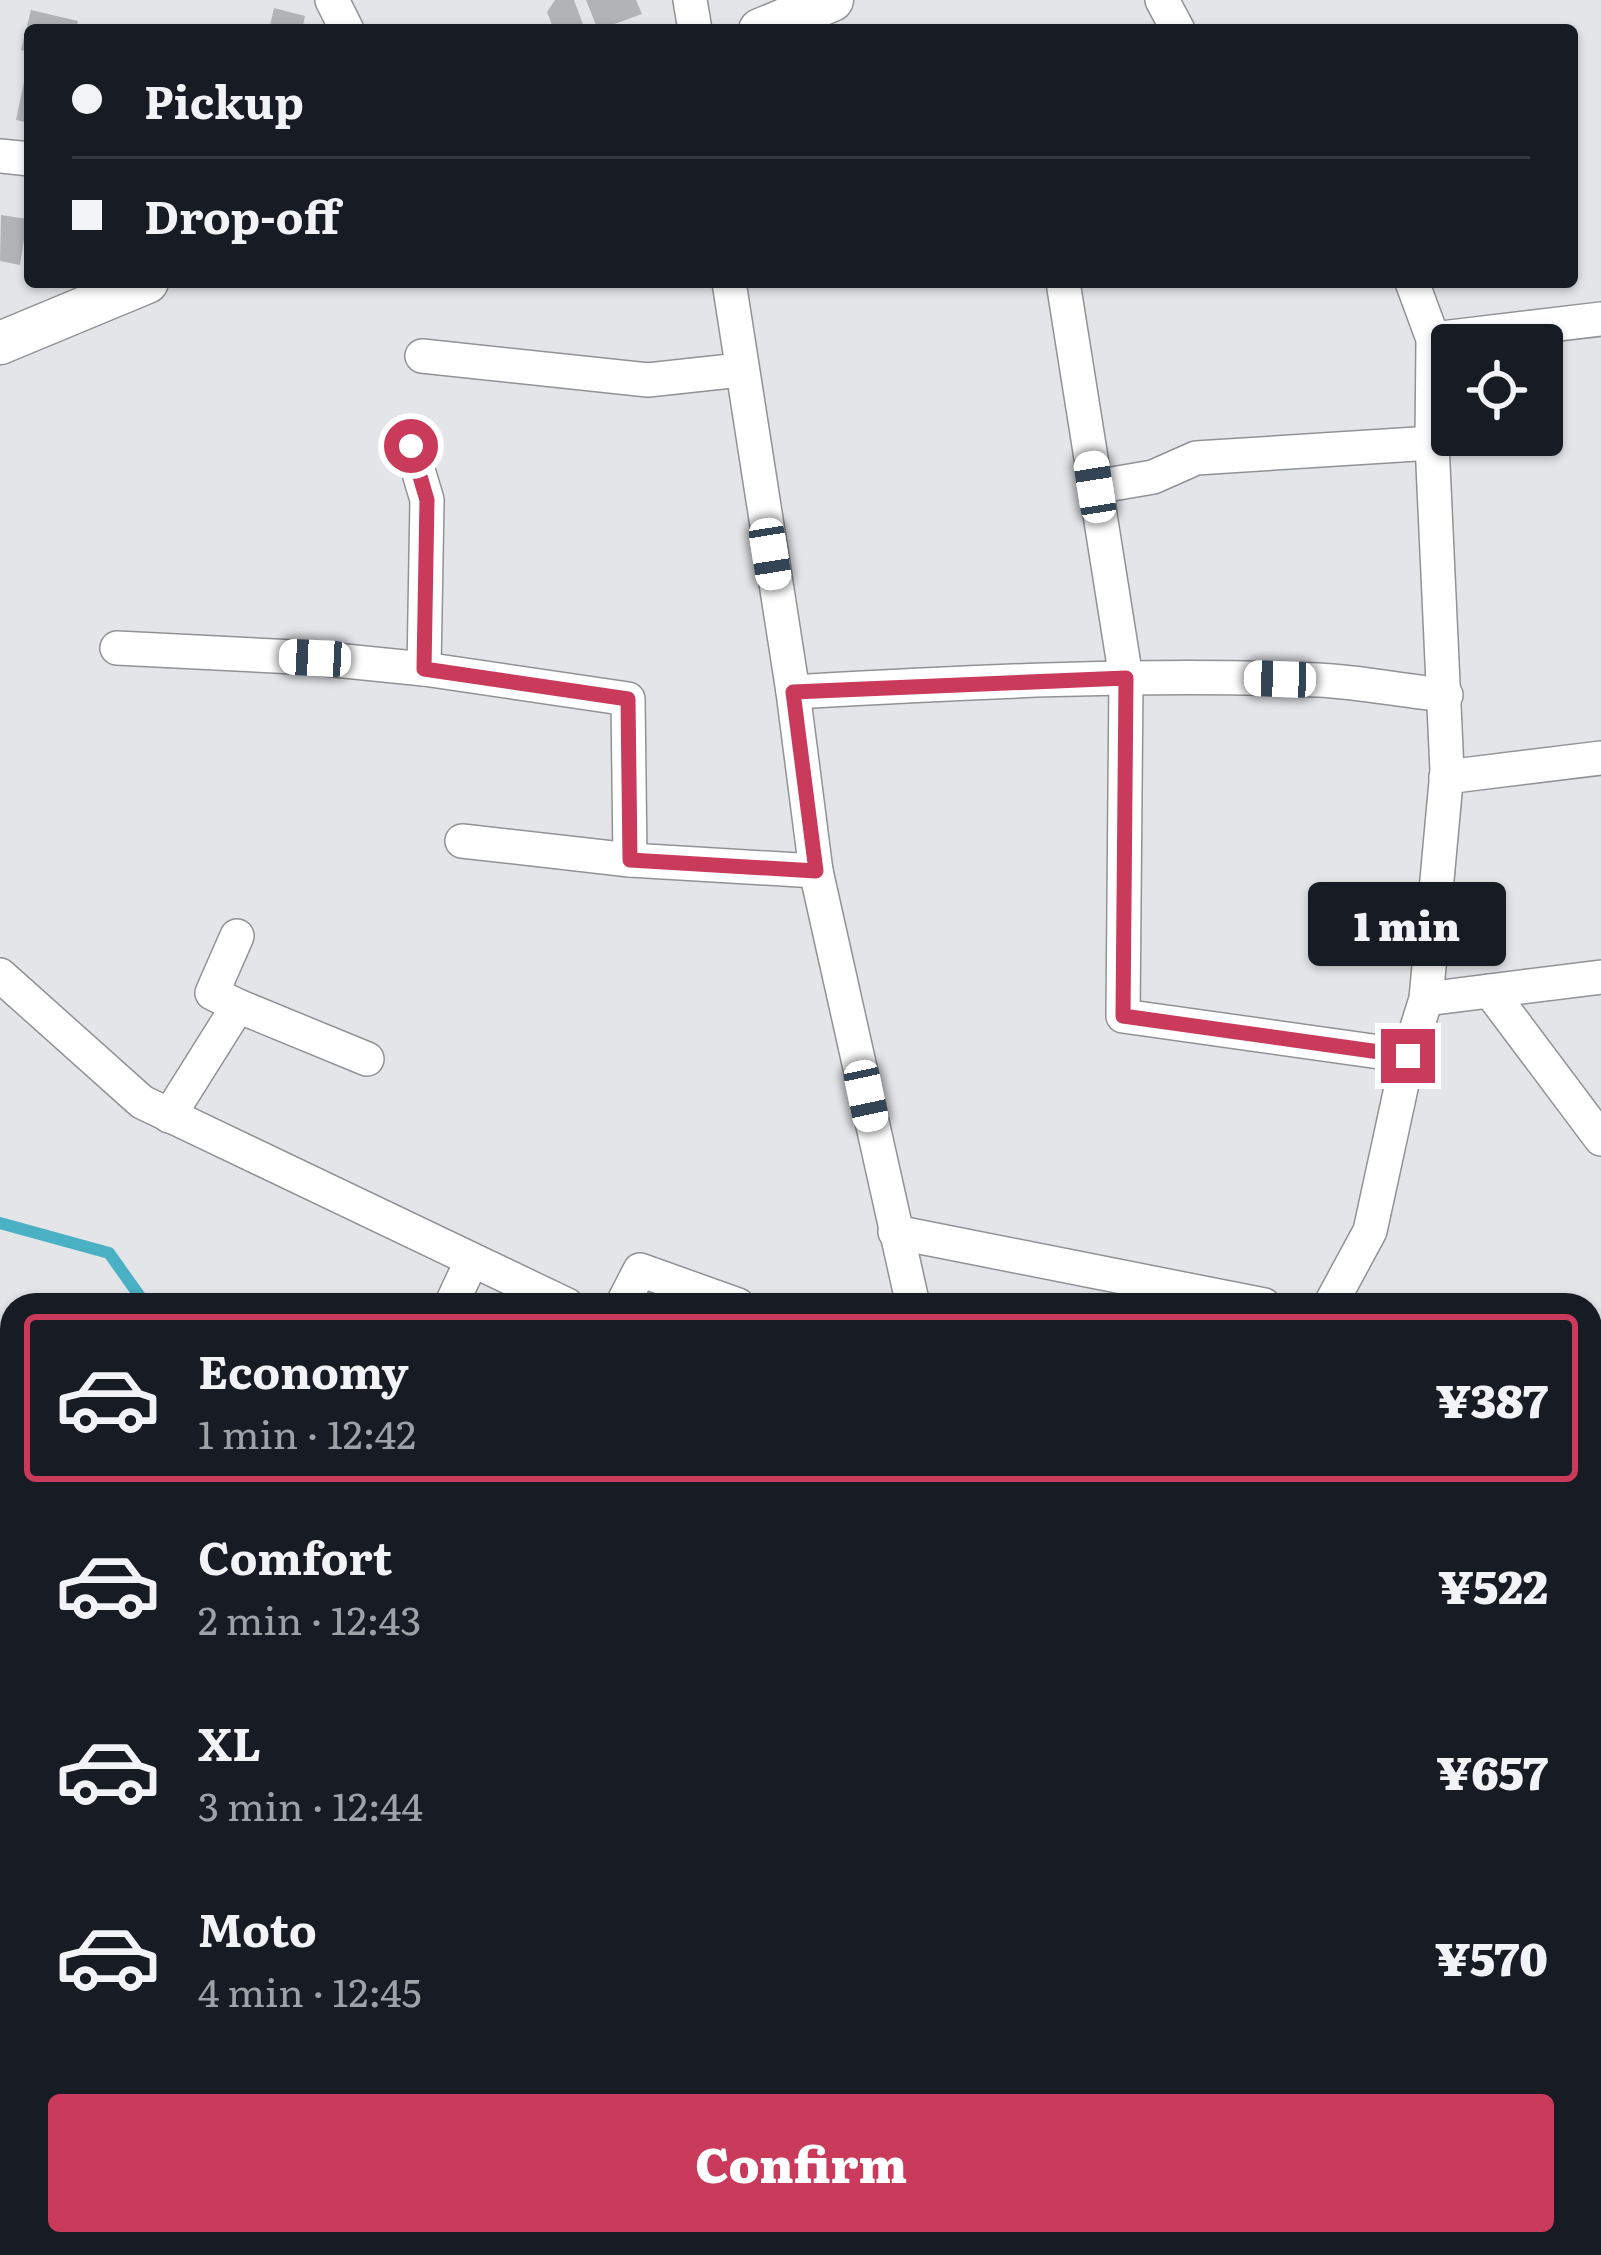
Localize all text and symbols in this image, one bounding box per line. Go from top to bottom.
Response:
text: Pickup [144,66,304,133]
text: Drop-off [144,181,340,248]
map controls [1431,324,1563,456]
button: locate [1431,324,1563,456]
route start [384,419,438,473]
car [1072,449,1118,525]
car [747,516,793,592]
car [278,638,352,678]
car [1243,660,1317,698]
callout: 1 min [1309,882,1507,966]
text: 1 min [1354,895,1460,953]
route end [1381,1029,1435,1083]
car [841,1057,891,1135]
text: Economy [198,1336,409,1403]
icon: car [54,1344,162,1452]
text: ¥387 [1436,1365,1548,1432]
text: 1 min · 12:42 [198,1403,416,1461]
text: Comfort [198,1522,392,1589]
icon: car [54,1530,162,1638]
text: ¥522 [1438,1551,1548,1618]
text: 2 min · 12:43 [198,1589,421,1647]
text: XL [198,1708,261,1775]
icon: car [54,1716,162,1824]
text: ¥657 [1436,1737,1548,1804]
text: 3 min · 12:44 [198,1775,423,1833]
text: Moto [198,1894,317,1961]
icon: car [54,1902,162,2010]
text: ¥570 [1435,1923,1548,1990]
text: 4 min · 12:45 [198,1961,422,2019]
button: Confirm [48,2094,1554,2232]

